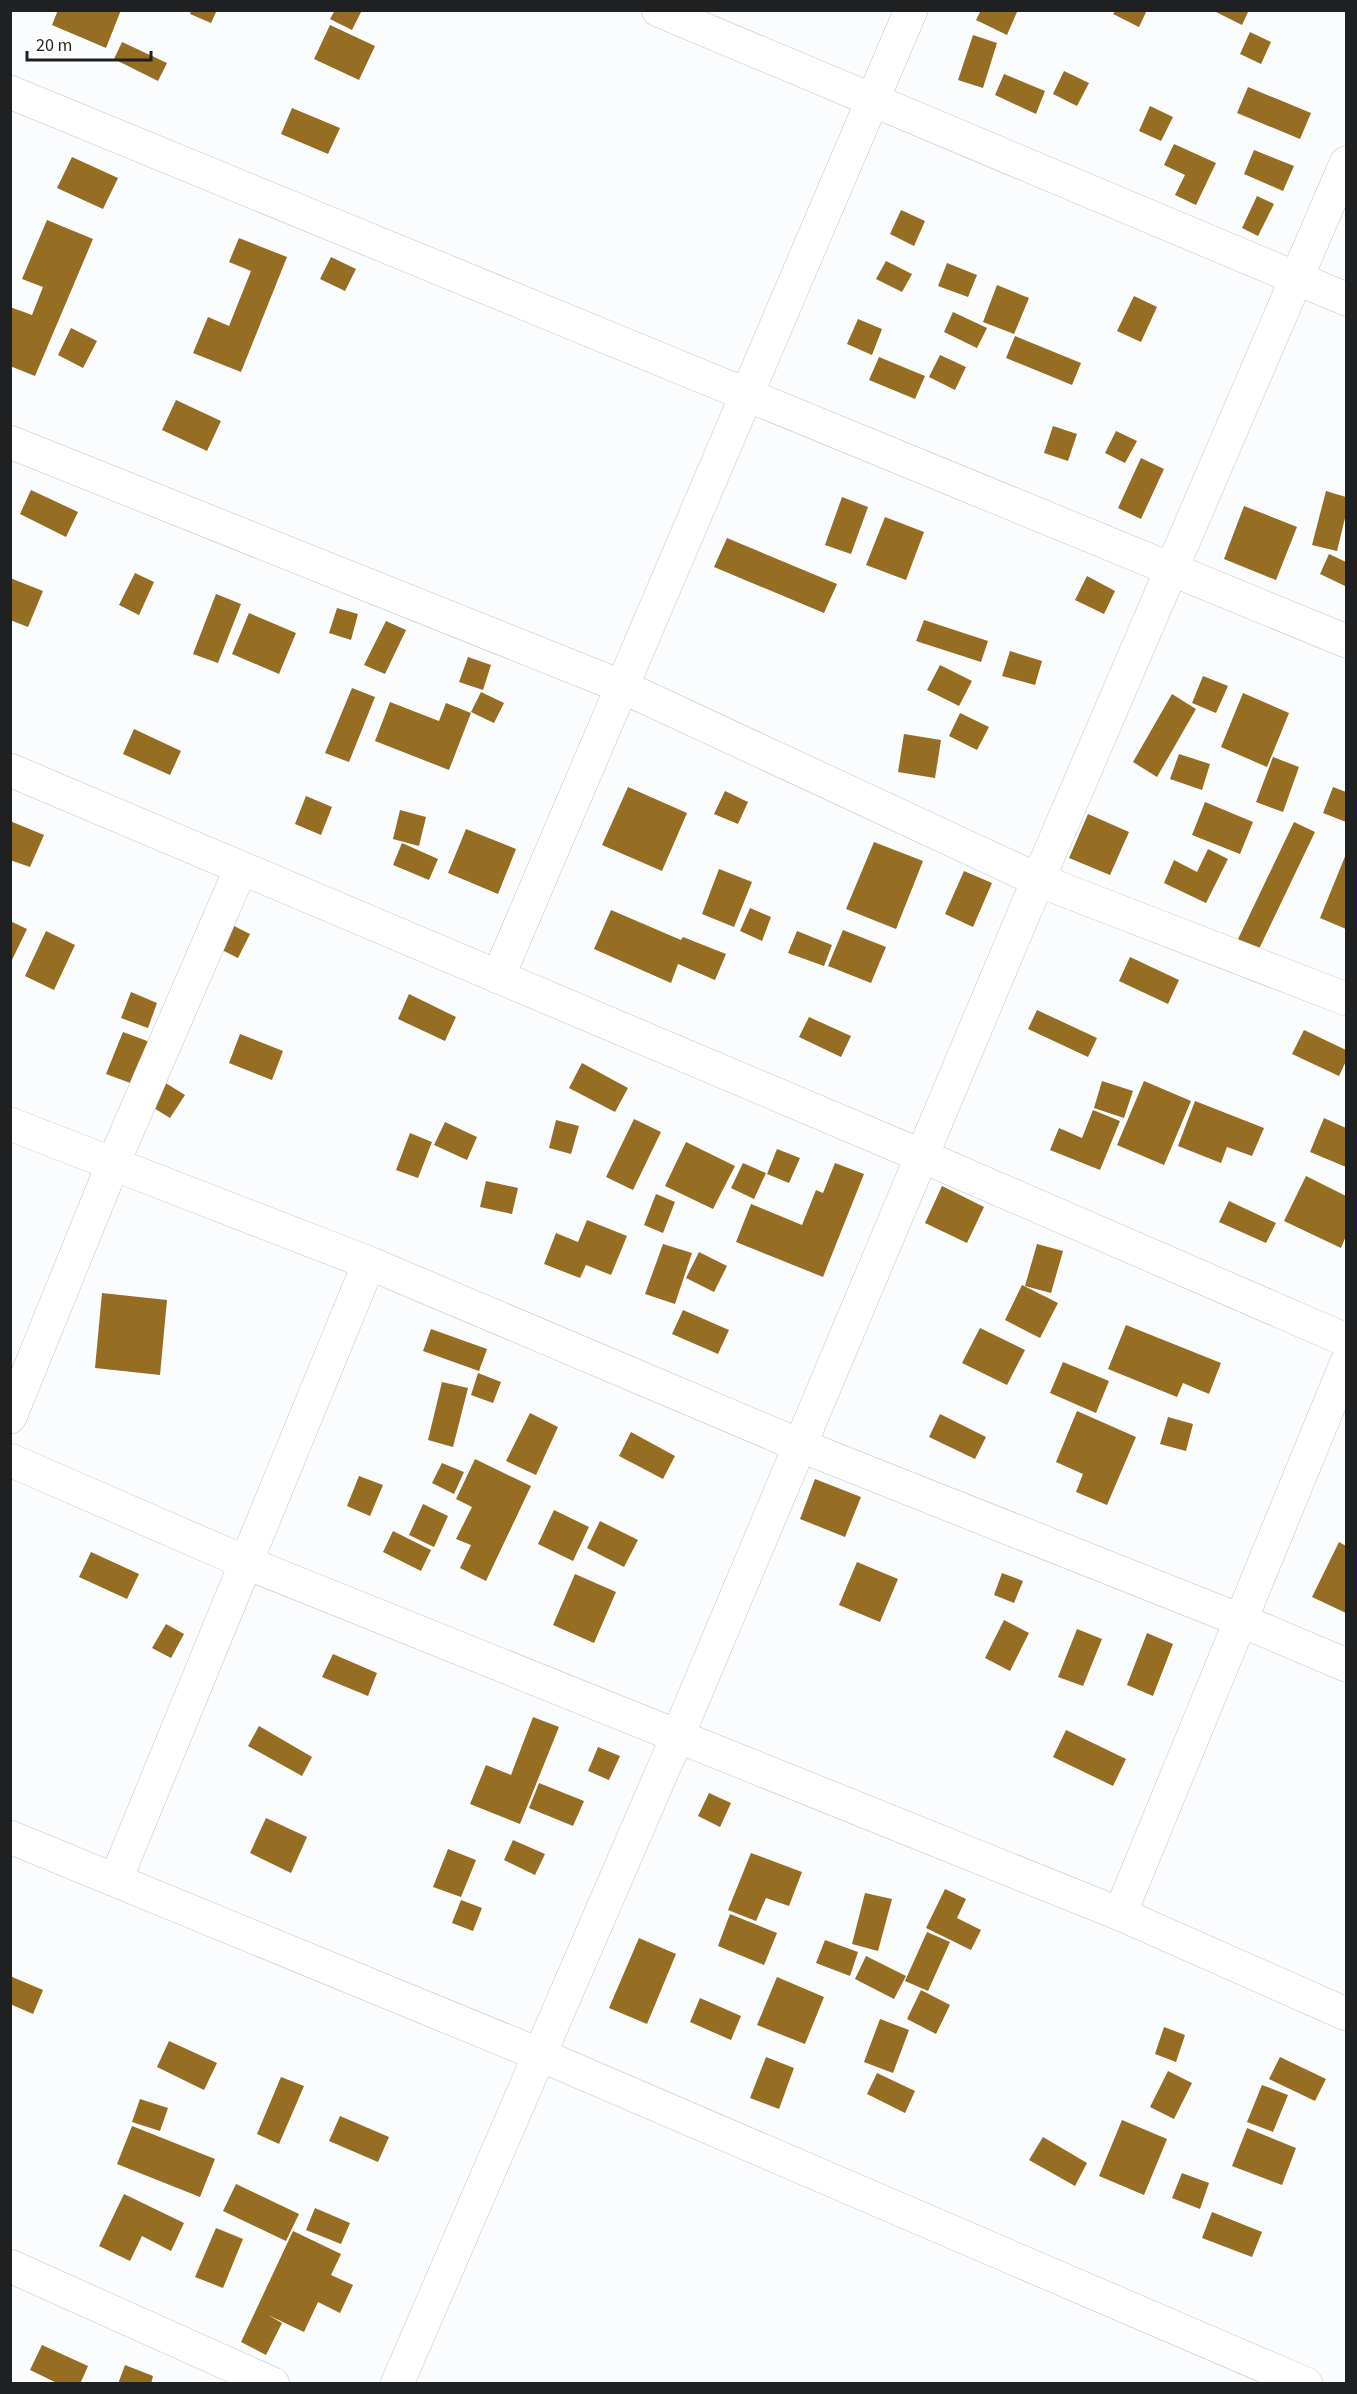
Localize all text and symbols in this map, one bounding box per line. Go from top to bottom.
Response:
scale bar [27,24,152,62]
text: 20 m [36,33,72,58]

